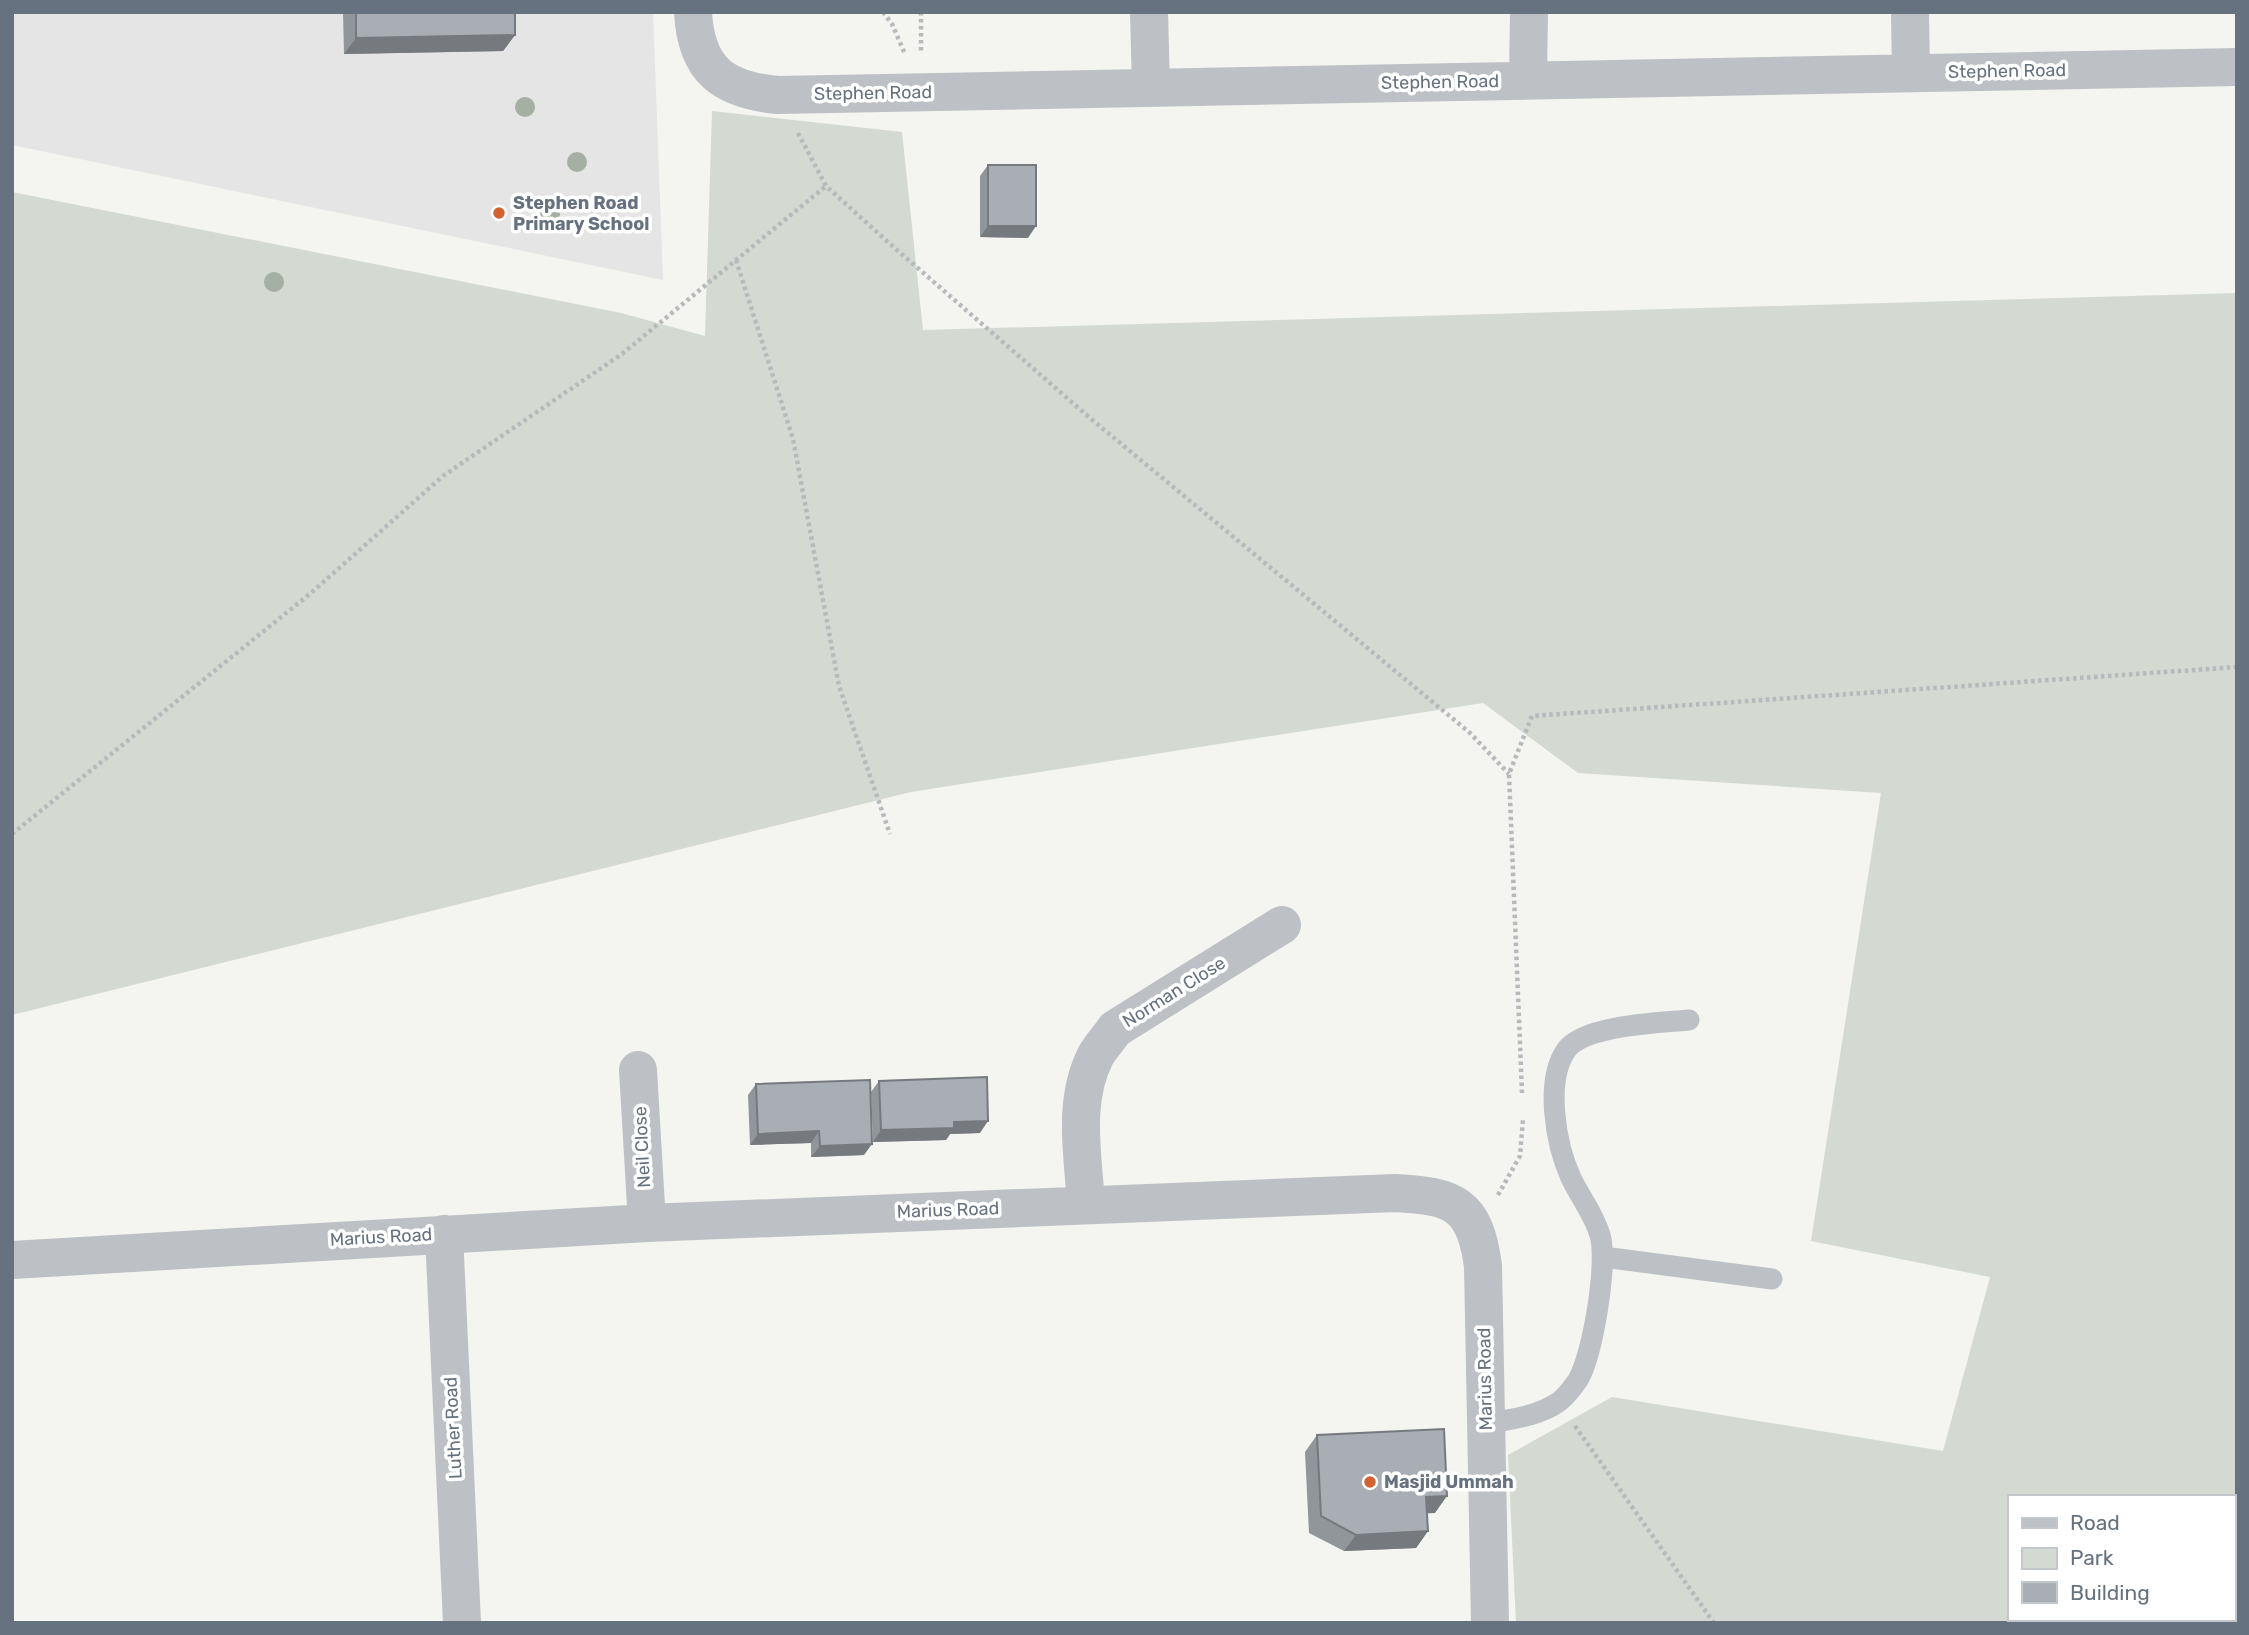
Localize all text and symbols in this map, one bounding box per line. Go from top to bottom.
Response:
street label: Stephen Road [1948,59,2066,83]
street label: Stephen Road [1381,70,1499,94]
street label: Stephen Road [814,81,932,105]
place label: Stephen Road Primary School [513,192,649,235]
marker: Stephen Road Primary School [491,205,507,221]
street label: Norman Close [1119,952,1229,1032]
street label: Neil Close [629,1106,655,1188]
street label: Marius Road [896,1197,1000,1223]
street label: Marius Road [329,1223,433,1251]
street label: Marius Road [1473,1328,1497,1430]
street label: Luther Road [439,1376,467,1480]
place label: Masjid Ummah [1384,1471,1514,1493]
marker: Masjid Ummah [1362,1474,1378,1490]
legend [2008,1495,2235,1621]
text: Road [2070,1510,2120,1535]
text: Park [2070,1545,2114,1570]
text: Building [2070,1580,2150,1605]

